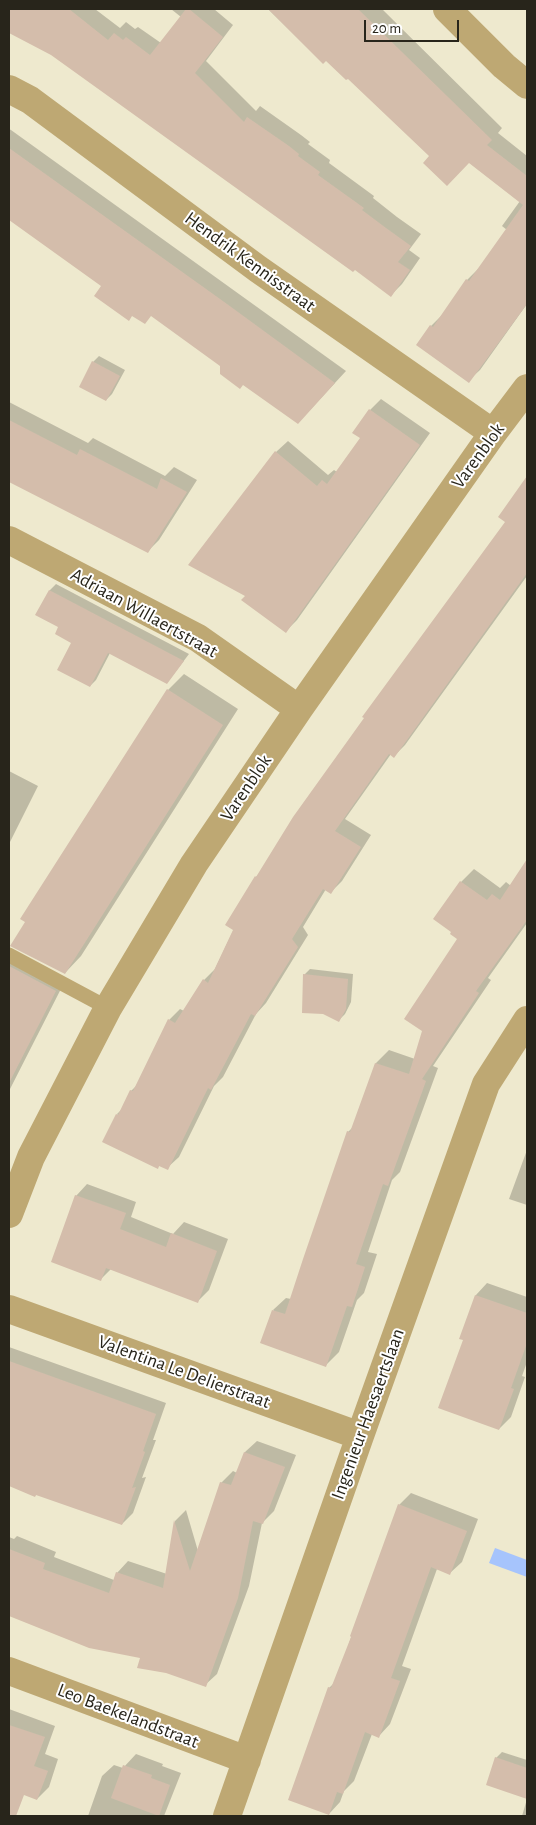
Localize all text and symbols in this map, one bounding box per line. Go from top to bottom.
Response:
scale bar [366,10,461,42]
text: 20 m [372,21,401,36]
street label: Hendrik Kennisstraat [180,207,320,317]
street label: Varenblok [447,419,509,493]
street label: Adriaan Willaertstraat [66,563,222,663]
street label: Varenblok [215,750,277,826]
street label: Ingenieur Haesaertslaan [326,1325,410,1503]
street label: Valentina Le Delierstraat [95,1330,273,1414]
street label: Leo Baekelandstraat [54,1679,202,1753]

